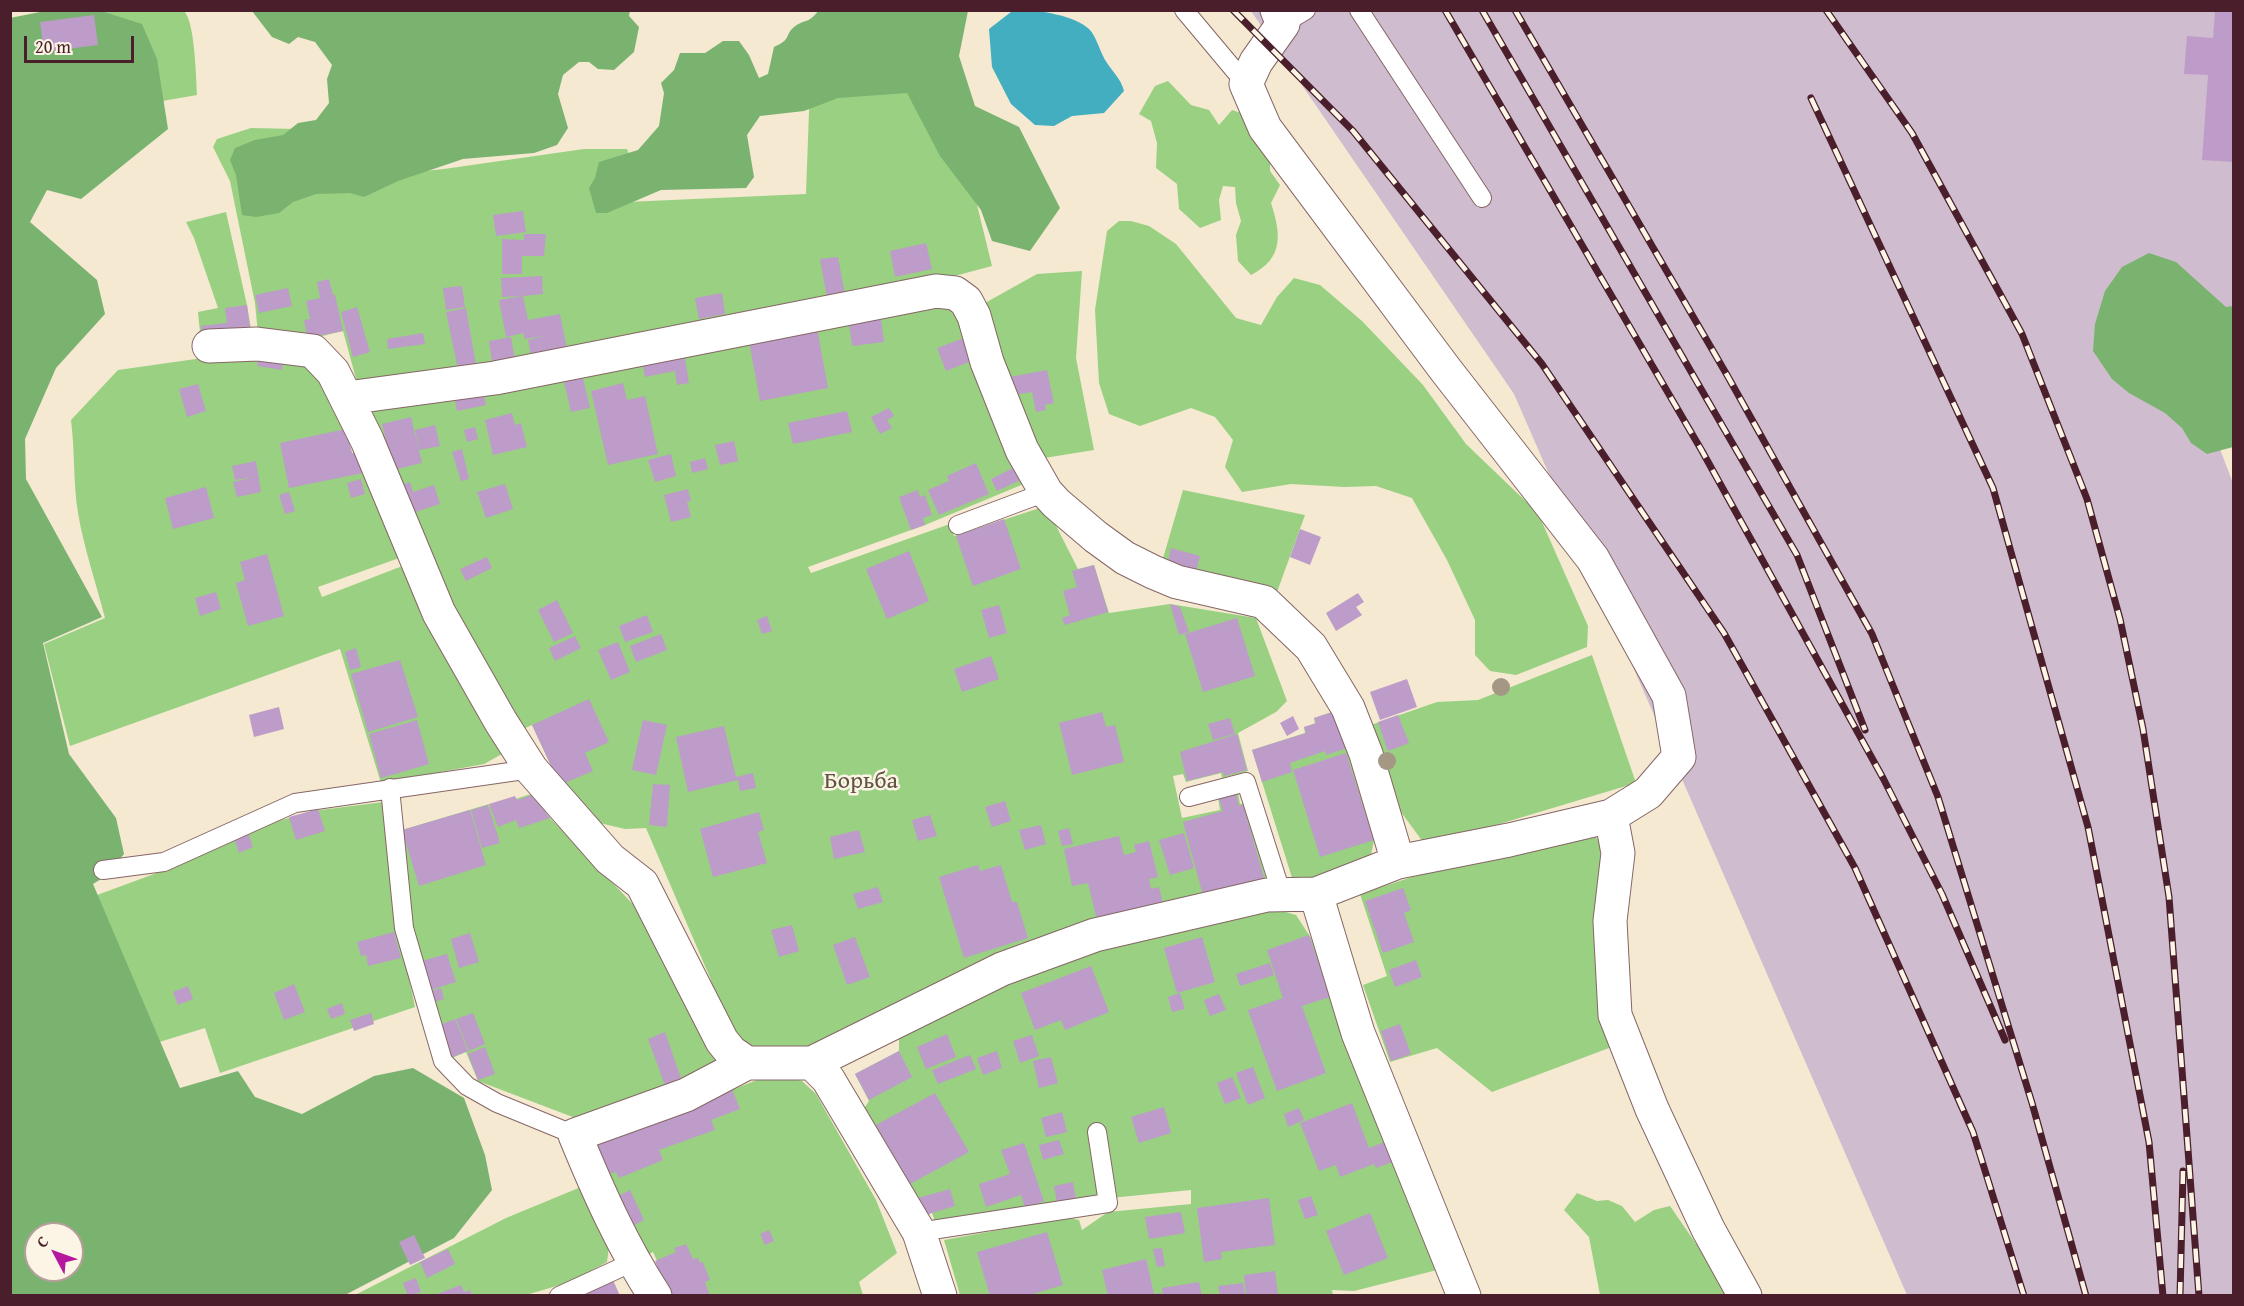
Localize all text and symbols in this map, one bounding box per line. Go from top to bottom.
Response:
scale bar [27,24,136,62]
text: 20 m [35,33,71,60]
park label: Борьба [824,768,898,796]
north arrow [24,1222,84,1282]
text: С [30,1230,54,1253]

